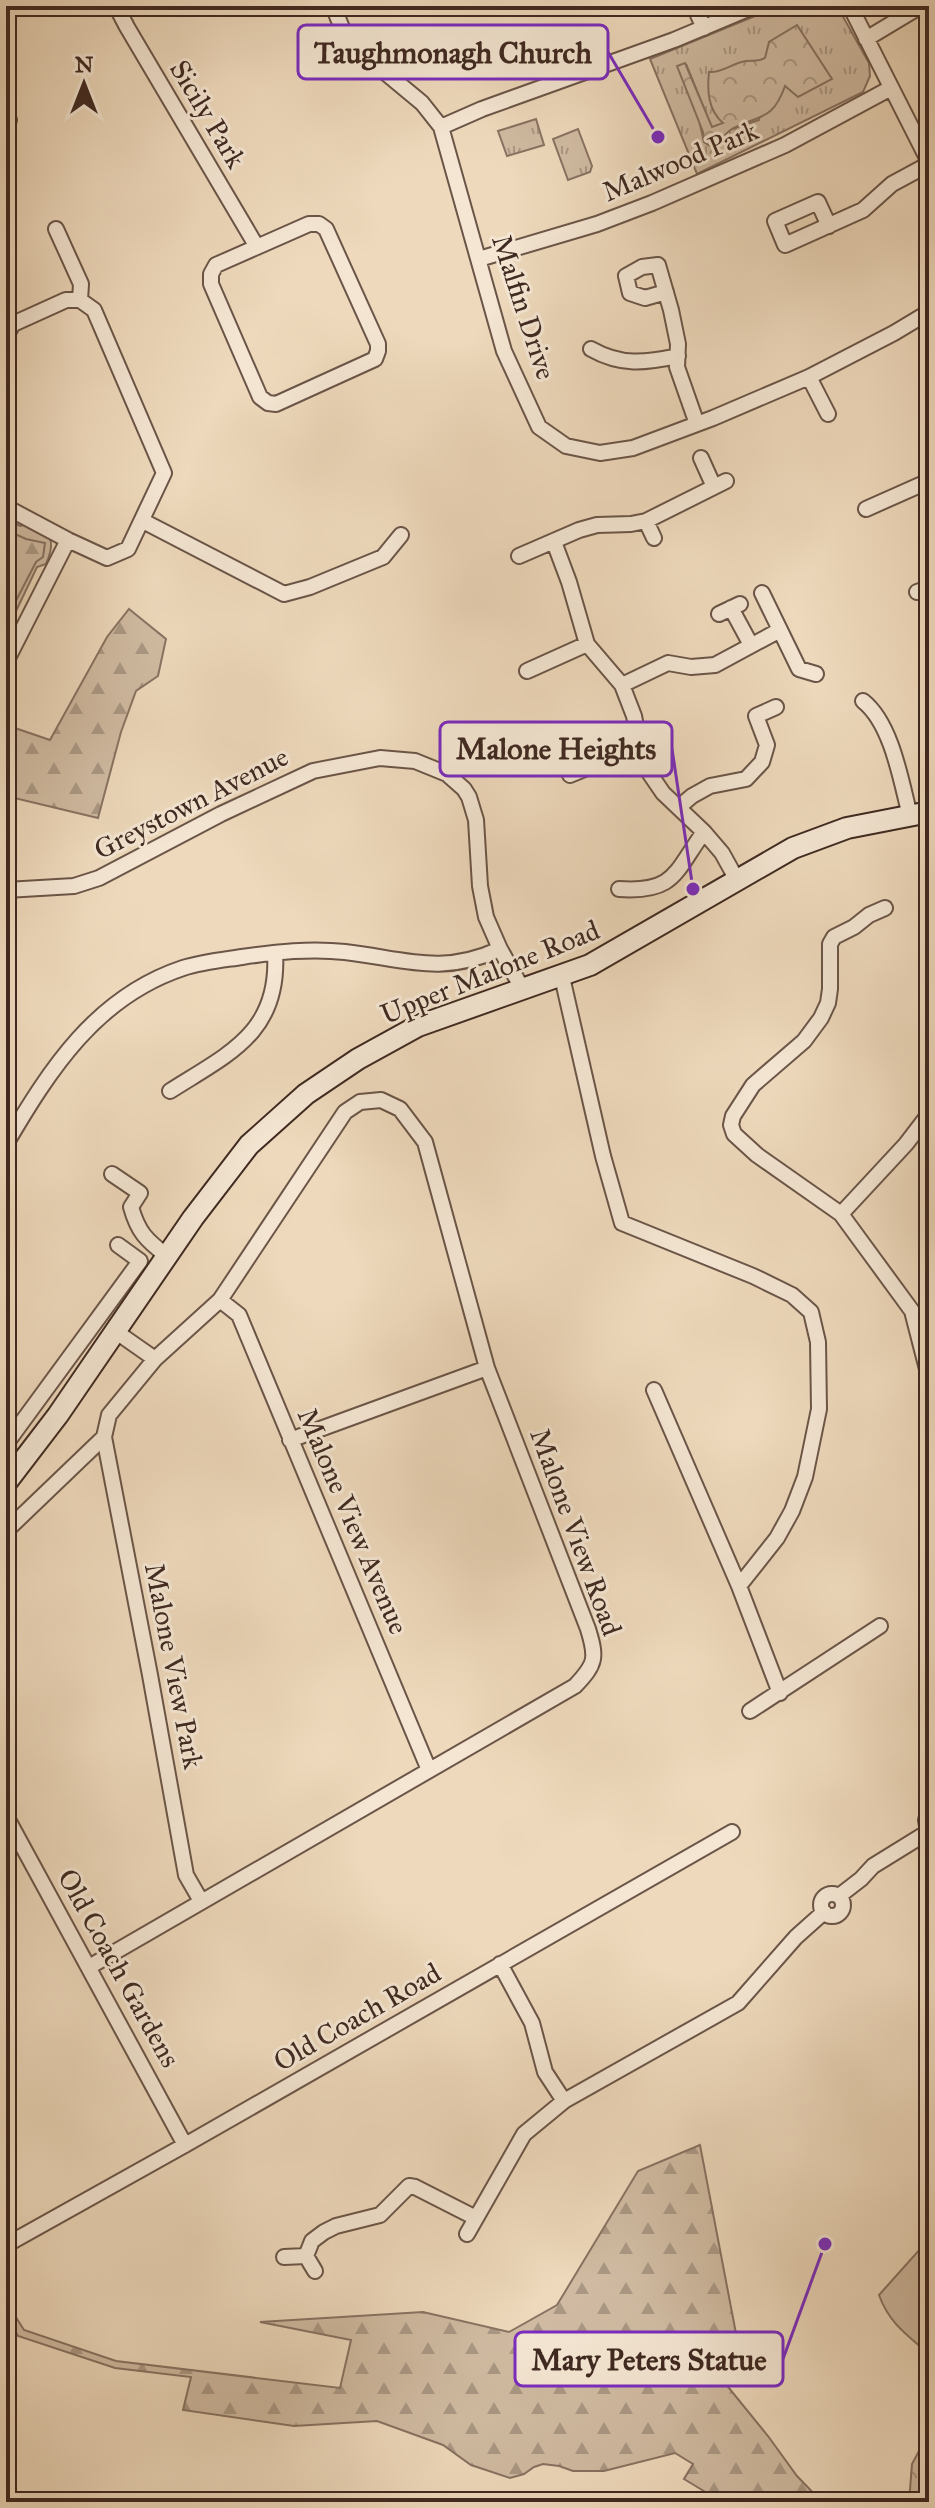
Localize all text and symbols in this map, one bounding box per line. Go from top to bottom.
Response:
callout: Taughmonagh Church [298,25,608,79]
text: Taughmonagh Church [314,35,592,71]
north arrow [44,44,124,124]
text: N [75,51,94,78]
street label: Sicily Park [162,54,254,174]
street label: Malwood Park [597,113,763,209]
street label: Malfin Drive [484,230,564,384]
callout: Malone Heights [440,722,672,776]
text: Malone Heights [456,731,656,767]
street label: Greystown Avenue [88,739,294,867]
street label: Upper Malone Road [375,912,605,1032]
street label: Malone View Avenue [290,1403,416,1639]
street label: Malone View Road [522,1424,630,1640]
street label: Malone View Park [137,1560,211,1772]
street label: Old Coach Gardens [50,1863,188,2073]
street label: Old Coach Road [267,1955,447,2079]
callout: Mary Peters Statue [515,2332,783,2386]
text: Mary Peters Statue [531,2342,767,2378]

